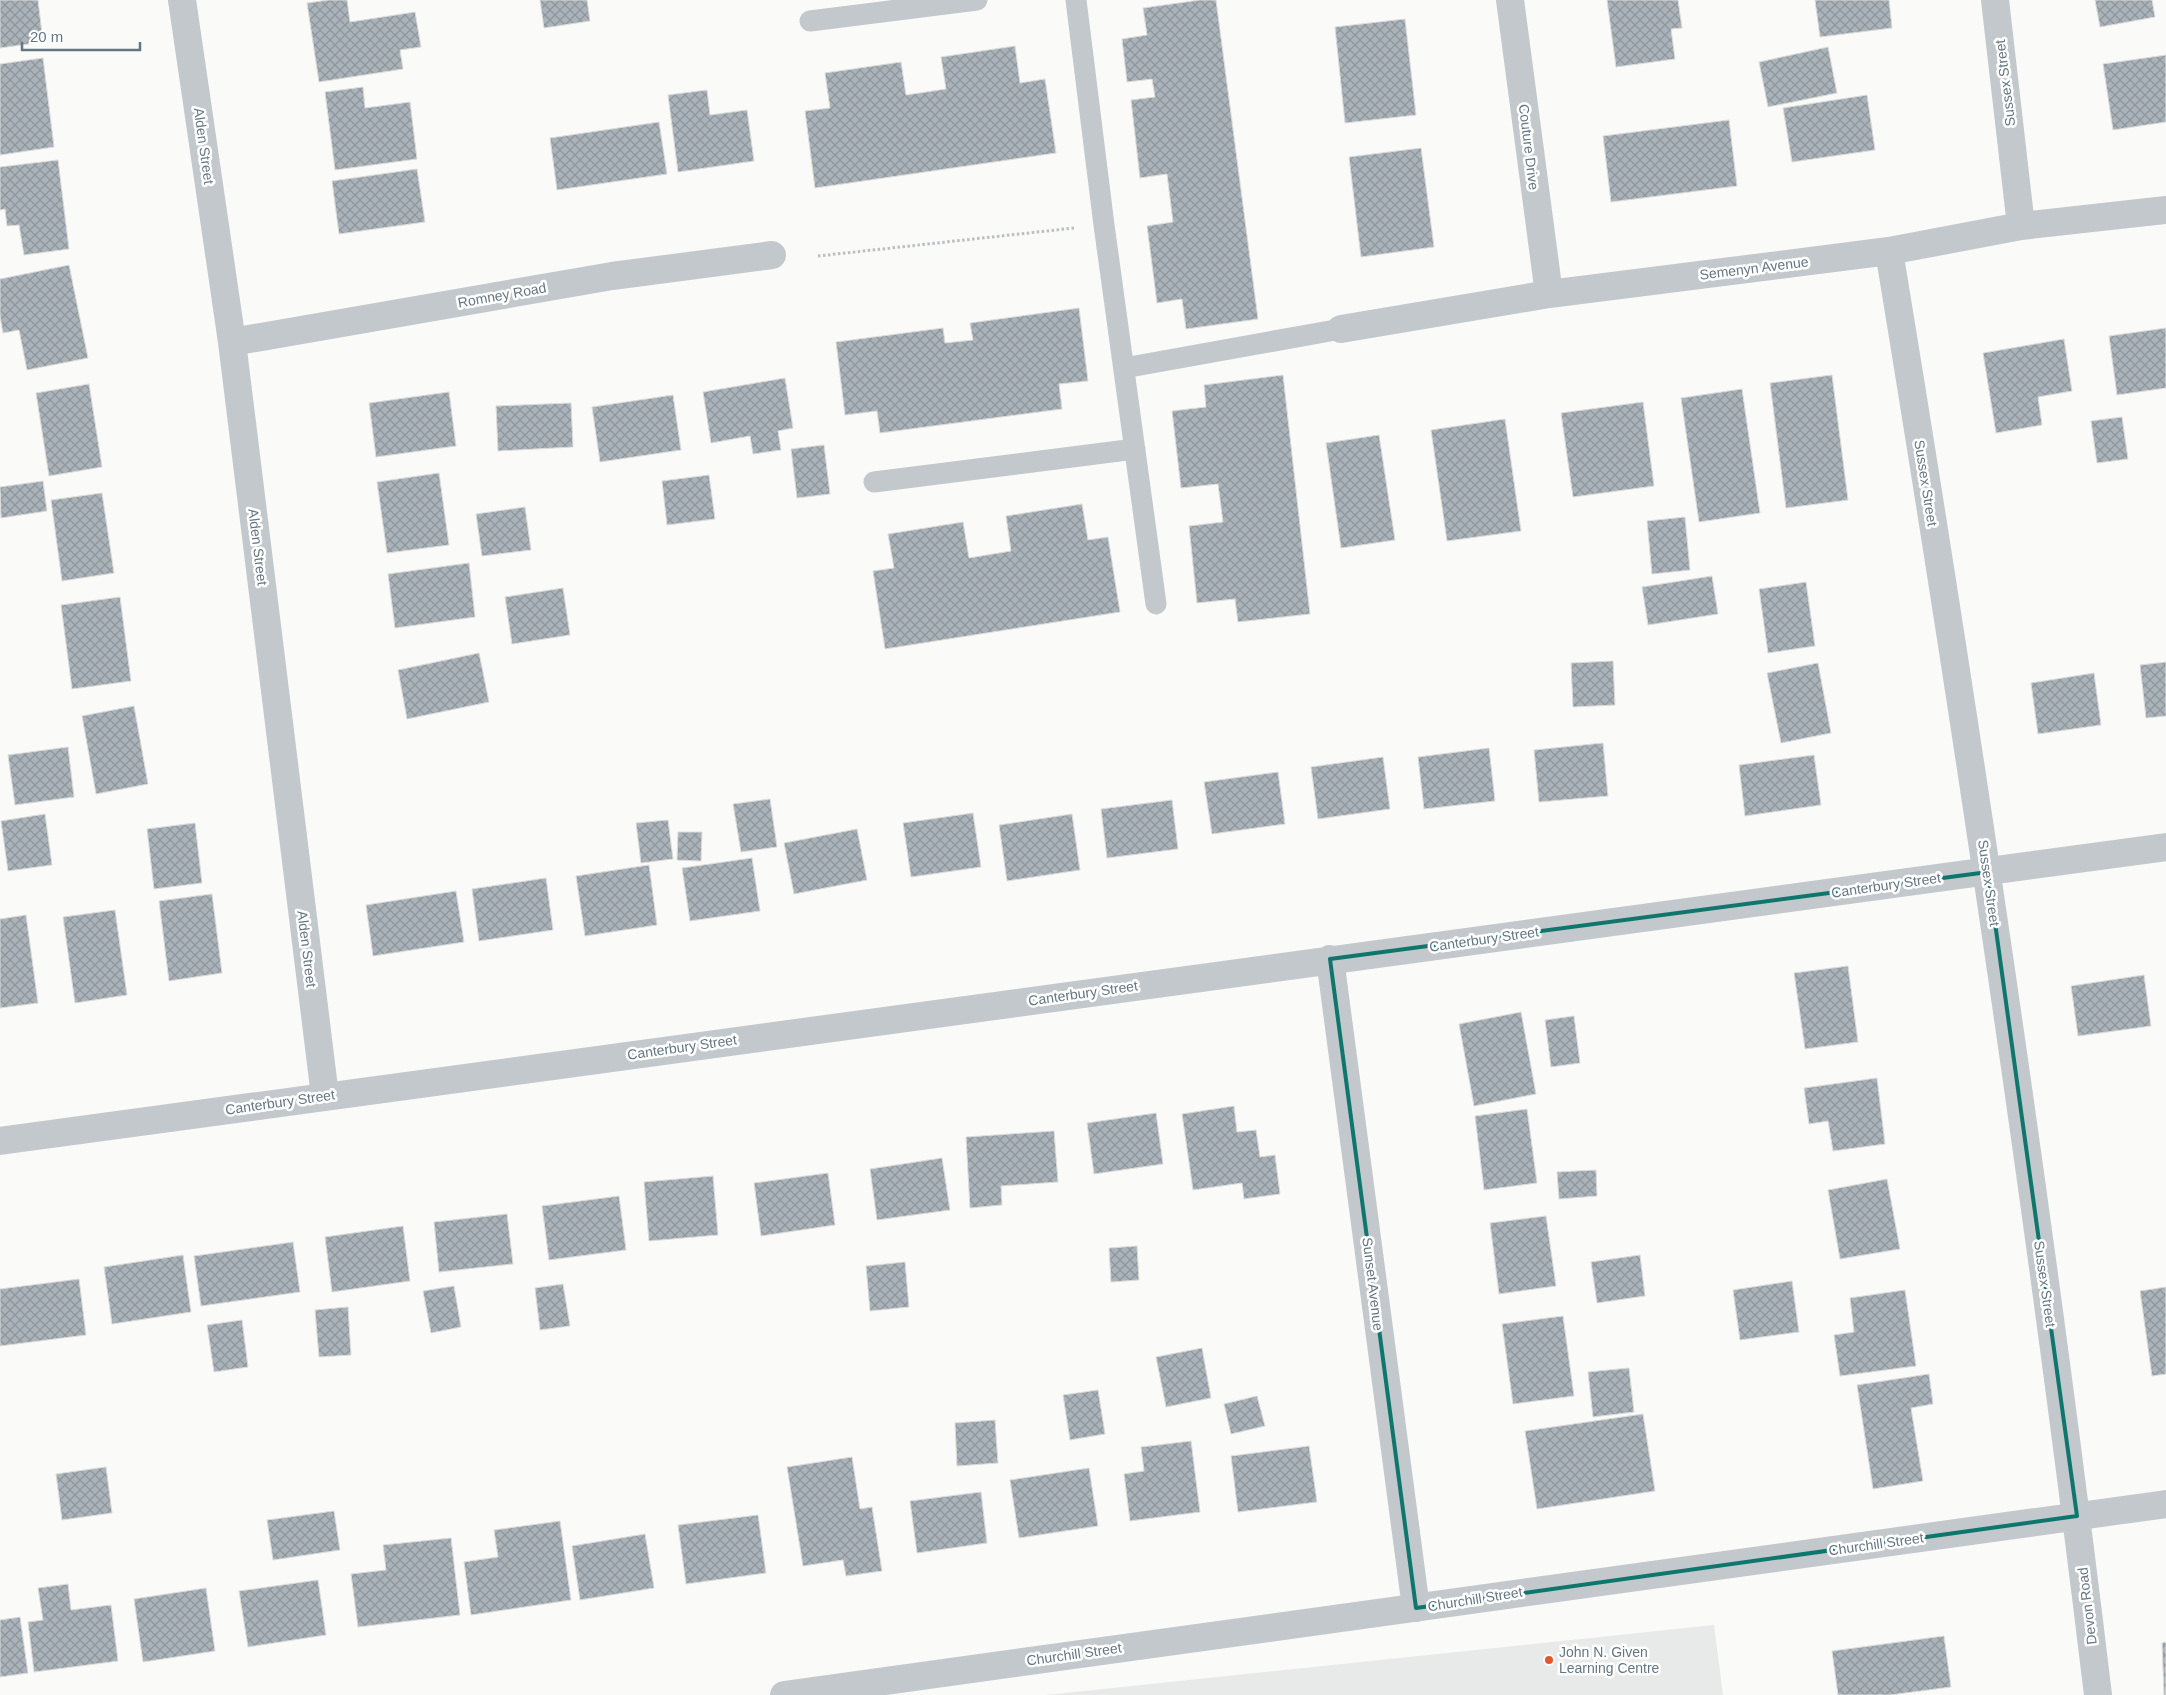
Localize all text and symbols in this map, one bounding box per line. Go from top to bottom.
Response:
scale bar [22,20,140,52]
text: 20 m [30,28,63,45]
street label: Sussex Street [1992,39,2018,127]
street label: Couture Drive [1516,103,1542,191]
street label: Alden Street [191,107,217,185]
street label: Semenyn Avenue [1699,253,1810,283]
street label: Romney Road [457,279,547,311]
street label: Sussex Street [1911,439,1941,527]
street label: Alden Street [245,508,271,586]
street label: Sussex Street [1975,839,2003,927]
street label: Canterbury Street [1830,869,1942,901]
street label: Alden Street [294,910,320,988]
street label: Canterbury Street [1428,923,1540,955]
street label: Canterbury Street [1027,977,1139,1009]
street label: Canterbury Street [626,1031,738,1063]
street label: Canterbury Street [224,1086,336,1118]
street label: Sunset Avenue [1359,1236,1387,1332]
street label: Sussex Street [2031,1240,2059,1328]
street label: Churchill Street [1828,1529,1925,1559]
street label: Devon Road [2074,1566,2100,1646]
street label: Churchill Street [1426,1584,1524,1614]
street label: Churchill Street [1026,1639,1123,1669]
place label: John N. Given Learning Centre [1559,1644,1660,1676]
marker: John N. Given Learning Centre [1543,1654,1555,1666]

